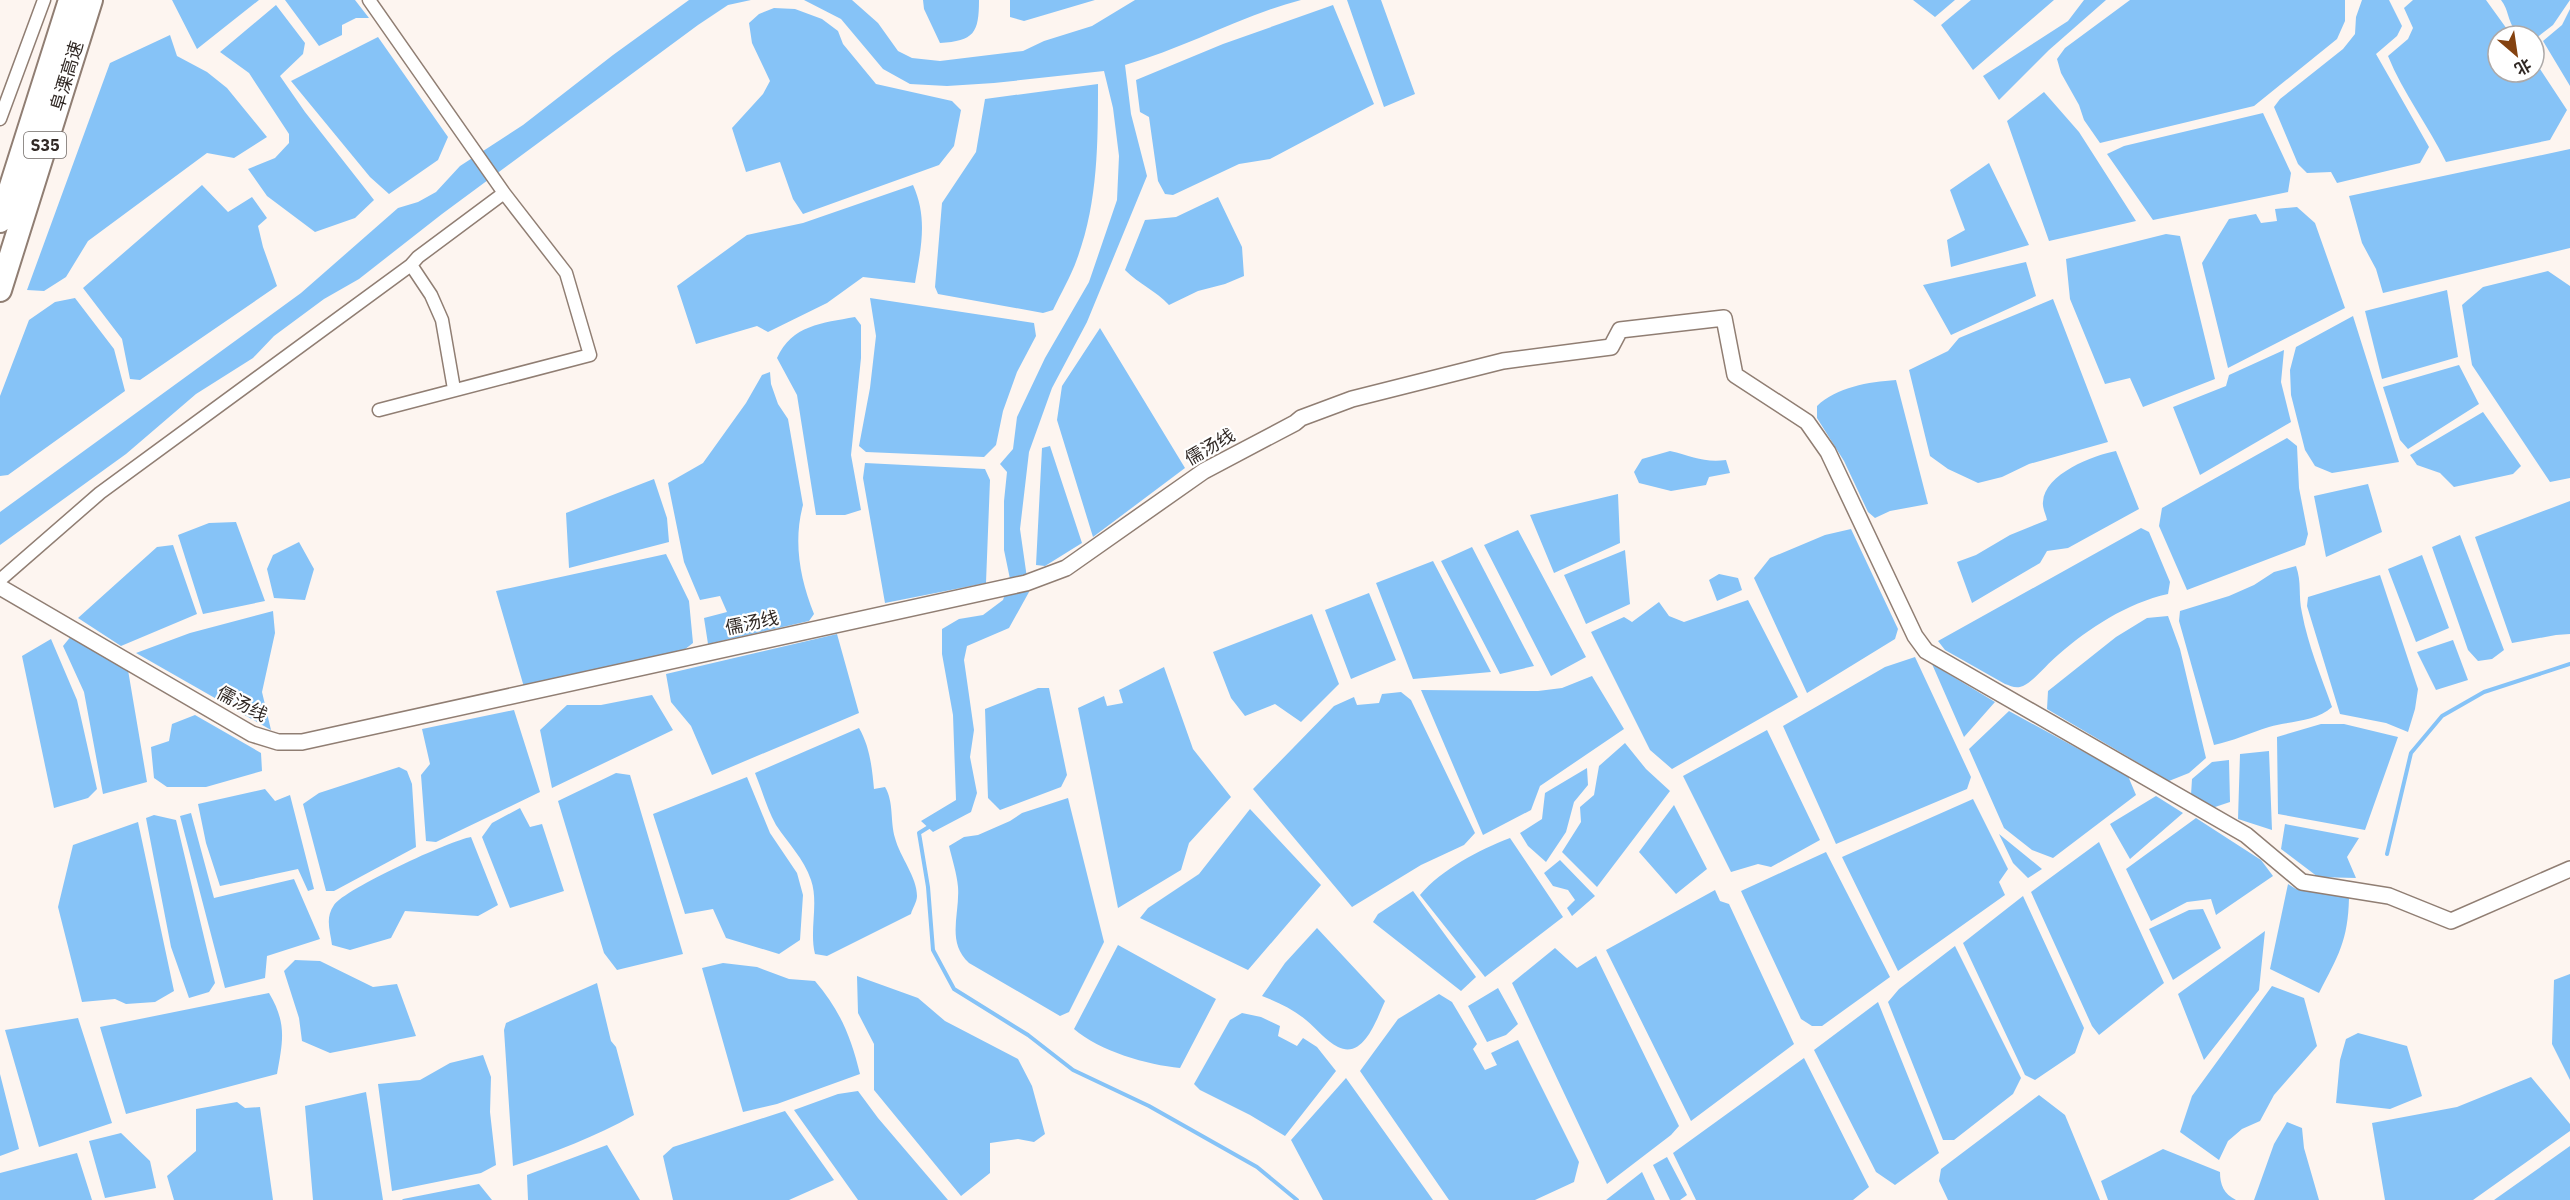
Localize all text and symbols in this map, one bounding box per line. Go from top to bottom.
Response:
north arrow [2486,24,2546,84]
street label: 阜溧高速 [45,38,88,114]
text: 北 [2511,54,2535,80]
road number: S35 [24,132,66,158]
street label: 儒汤线 [1181,423,1239,470]
street label: 儒汤线 [723,606,781,639]
street label: 儒汤线 [213,681,271,726]

